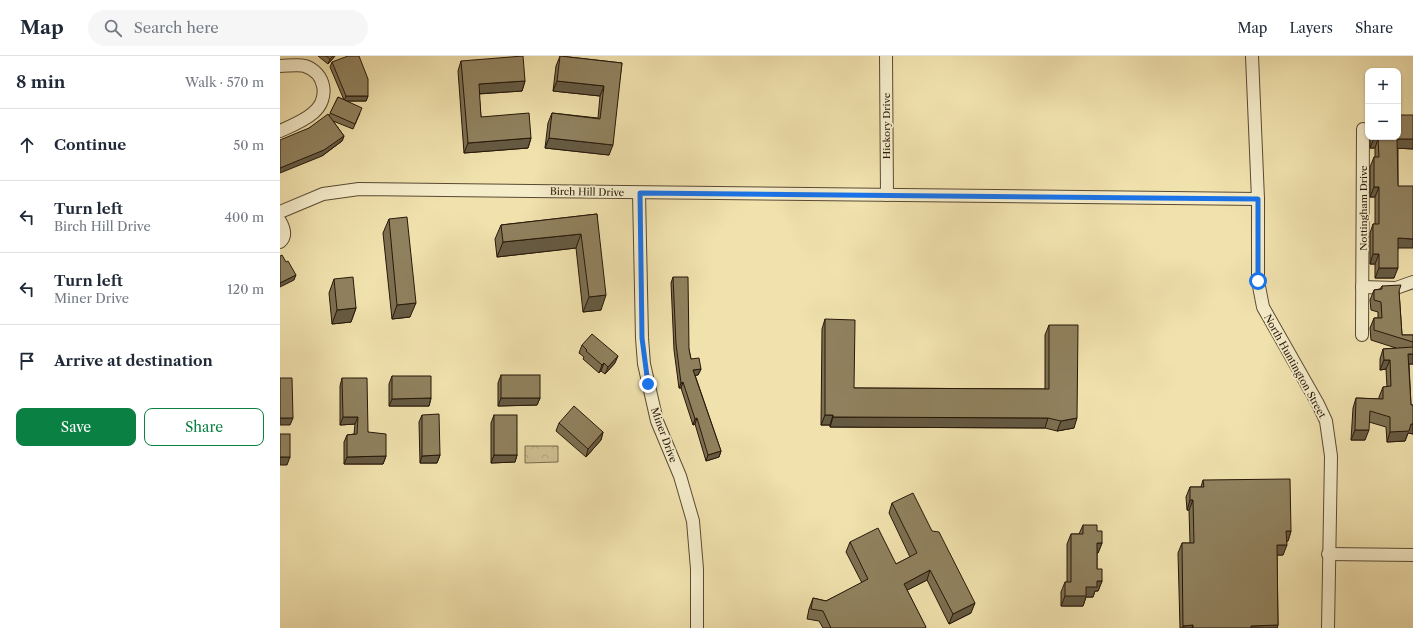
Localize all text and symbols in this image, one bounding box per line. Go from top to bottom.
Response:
search box [88,10,368,46]
text: Map [20,16,64,39]
icon: search [102,17,124,39]
text: Search here [134,18,219,37]
text: Map [1237,19,1267,37]
text: Layers [1289,19,1333,37]
text: Share [1355,19,1393,37]
map controls [1365,68,1401,140]
button: + [1365,68,1401,104]
text: 8 min [16,72,65,92]
text: Walk · 570 m [185,74,264,90]
street label: Hickory Drive [880,92,893,159]
button: − [1365,104,1401,140]
icon: ahead [16,134,38,156]
text: Continue [54,135,126,154]
text: 50 m [233,137,264,153]
street label: Nottingham Drive [1357,165,1370,251]
street label: Birch Hill Drive [550,185,625,199]
text: Turn left [54,199,123,218]
icon: left [16,206,38,228]
text: 400 m [224,209,264,225]
text: Birch Hill Drive [54,218,151,234]
text: Turn left [54,271,123,290]
route start [1249,272,1267,290]
icon: left [16,278,38,300]
text: 120 m [227,281,264,297]
text: Miner Drive [54,290,129,306]
street label: North Huntington Street [1261,312,1329,421]
icon: arrive [16,350,38,372]
text: Arrive at destination [54,351,213,370]
route end [639,375,657,393]
street label: Miner Drive [648,406,680,465]
button: Save [16,408,136,446]
button: Share [144,408,264,446]

